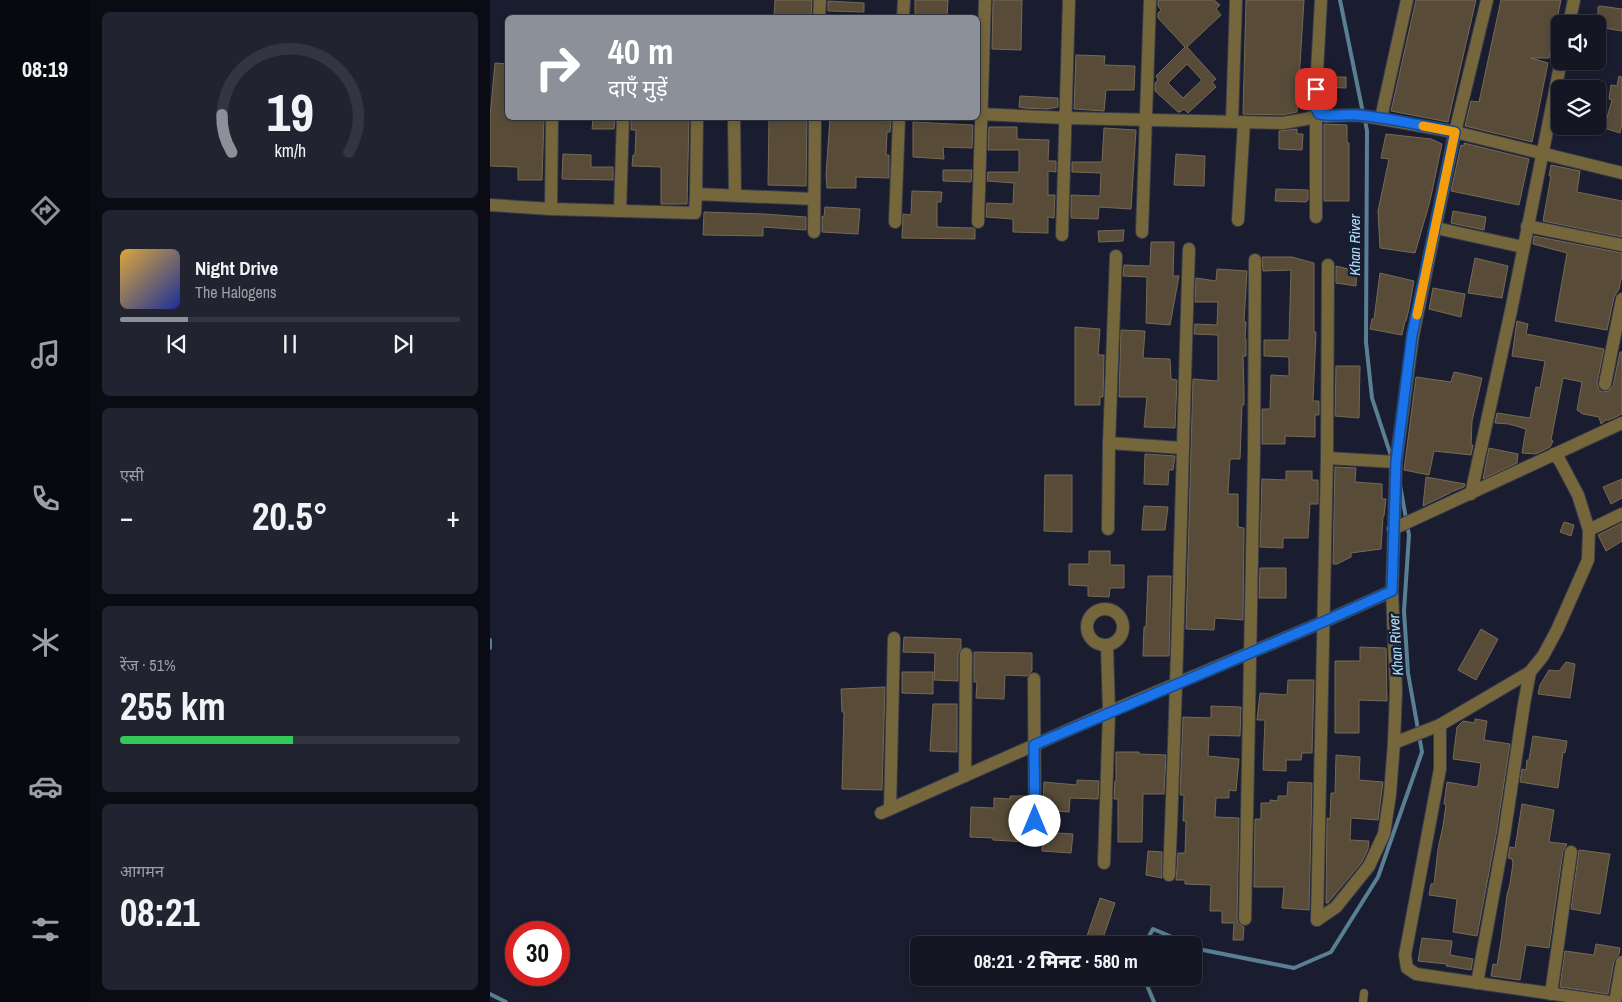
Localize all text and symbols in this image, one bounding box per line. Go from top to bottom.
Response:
map controls [1551,15,1606,135]
button: sound [1551,15,1606,70]
text: 40 m [608,28,673,75]
icon: right [525,35,590,100]
text: 08:19 [22,54,68,84]
pin [1295,68,1337,110]
text: दाएँ मुड़ें [608,73,668,103]
icon: arrive [1302,75,1330,103]
text: 19 [266,77,314,147]
button: layers [1551,80,1606,135]
text: km/h [274,139,306,163]
icon: directions [28,193,63,228]
water label: Khan River [1344,213,1365,276]
text: Night Drive [195,255,278,281]
text: The Halogens [195,281,277,303]
icon: previous [163,330,191,358]
icon: pause [276,330,304,358]
icon: next [389,330,417,358]
icon: music [28,337,63,372]
text: एसी [120,464,144,486]
icon: phone [28,481,63,516]
text: 20.5° [252,491,328,542]
text: − [120,498,133,536]
text: + [447,498,460,536]
water label: Khan River [1383,613,1408,676]
icon: climate [28,625,63,660]
text: रेंज · 51% [120,654,176,676]
text: 255 km [120,681,226,732]
icon: car [28,769,63,804]
position arrow [1008,794,1060,846]
text: आगमन [120,860,164,882]
text: 08:21 [120,887,200,938]
icon: filters [28,912,63,947]
speed limit sign: 30 [505,921,570,986]
text: 08:21 · 2 मिनट · 580 m [974,948,1138,974]

